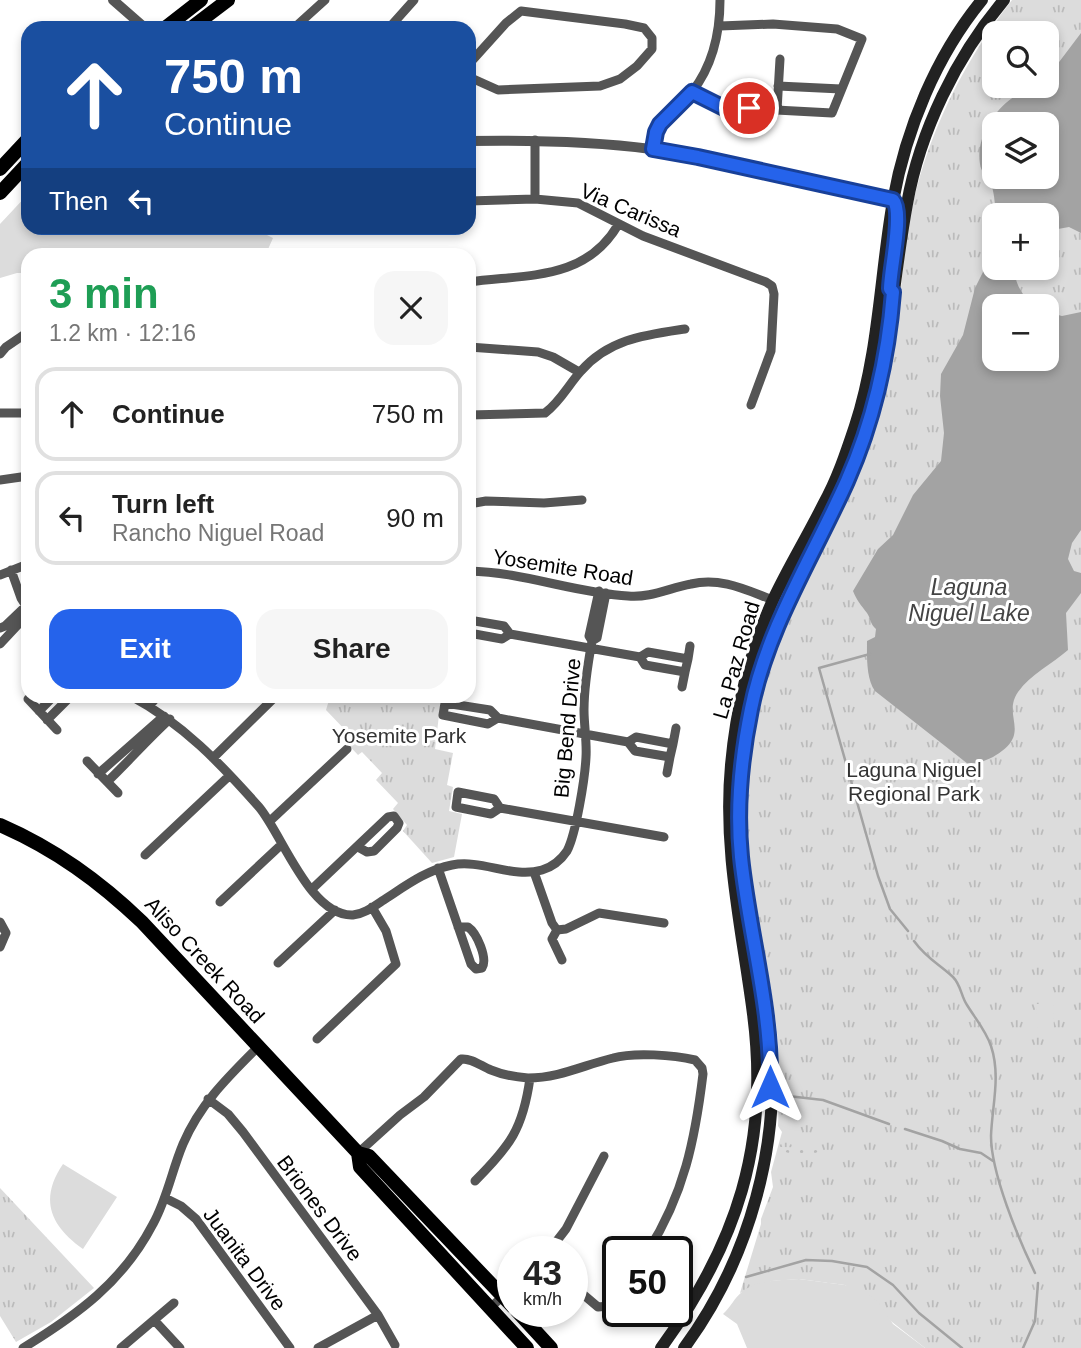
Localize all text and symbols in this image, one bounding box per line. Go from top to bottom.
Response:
map controls [982,21,1059,371]
button: search [982,21,1059,98]
icon: ahead [49,49,140,140]
text: 750 m [164,49,303,103]
pin [719,78,779,138]
icon: arrive [730,89,768,127]
text: Continue [164,106,292,142]
button: layers [982,112,1059,189]
street label: Via Carissa [577,179,685,242]
icon: left [122,182,160,220]
text: Then [49,186,108,216]
button: + [982,203,1059,280]
text: 3 min [49,270,159,317]
button: close [374,271,448,345]
button: − [982,294,1059,371]
text: 1.2 km · 12:16 [49,320,196,346]
icon: ahead [53,395,91,433]
text: Continue [112,399,225,429]
text: 750 m [372,399,444,429]
text: Turn left [112,489,214,519]
icon: left [53,499,91,537]
text: 90 m [386,503,444,533]
text: Rancho Niguel Road [112,520,324,546]
street label: Yosemite Road [491,545,635,589]
water label: Laguna Niguel Lake [908,574,1030,626]
street label: La Paz Road [708,598,764,722]
button: Exit [49,609,242,689]
button: Share [256,609,448,689]
street label: Big Bend Drive [549,657,585,799]
park label: Yosemite Park [332,724,467,747]
park label: Laguna Niguel Regional Park [846,758,982,805]
street label: Aliso Creek Road [141,892,269,1028]
position arrow [733,1050,807,1124]
street label: Briones Drive [273,1151,367,1265]
street label: Juanita Drive [199,1203,291,1315]
speed limit sign: 50 [602,1236,693,1327]
text: 43 [523,1253,562,1292]
text: km/h [523,1289,562,1309]

